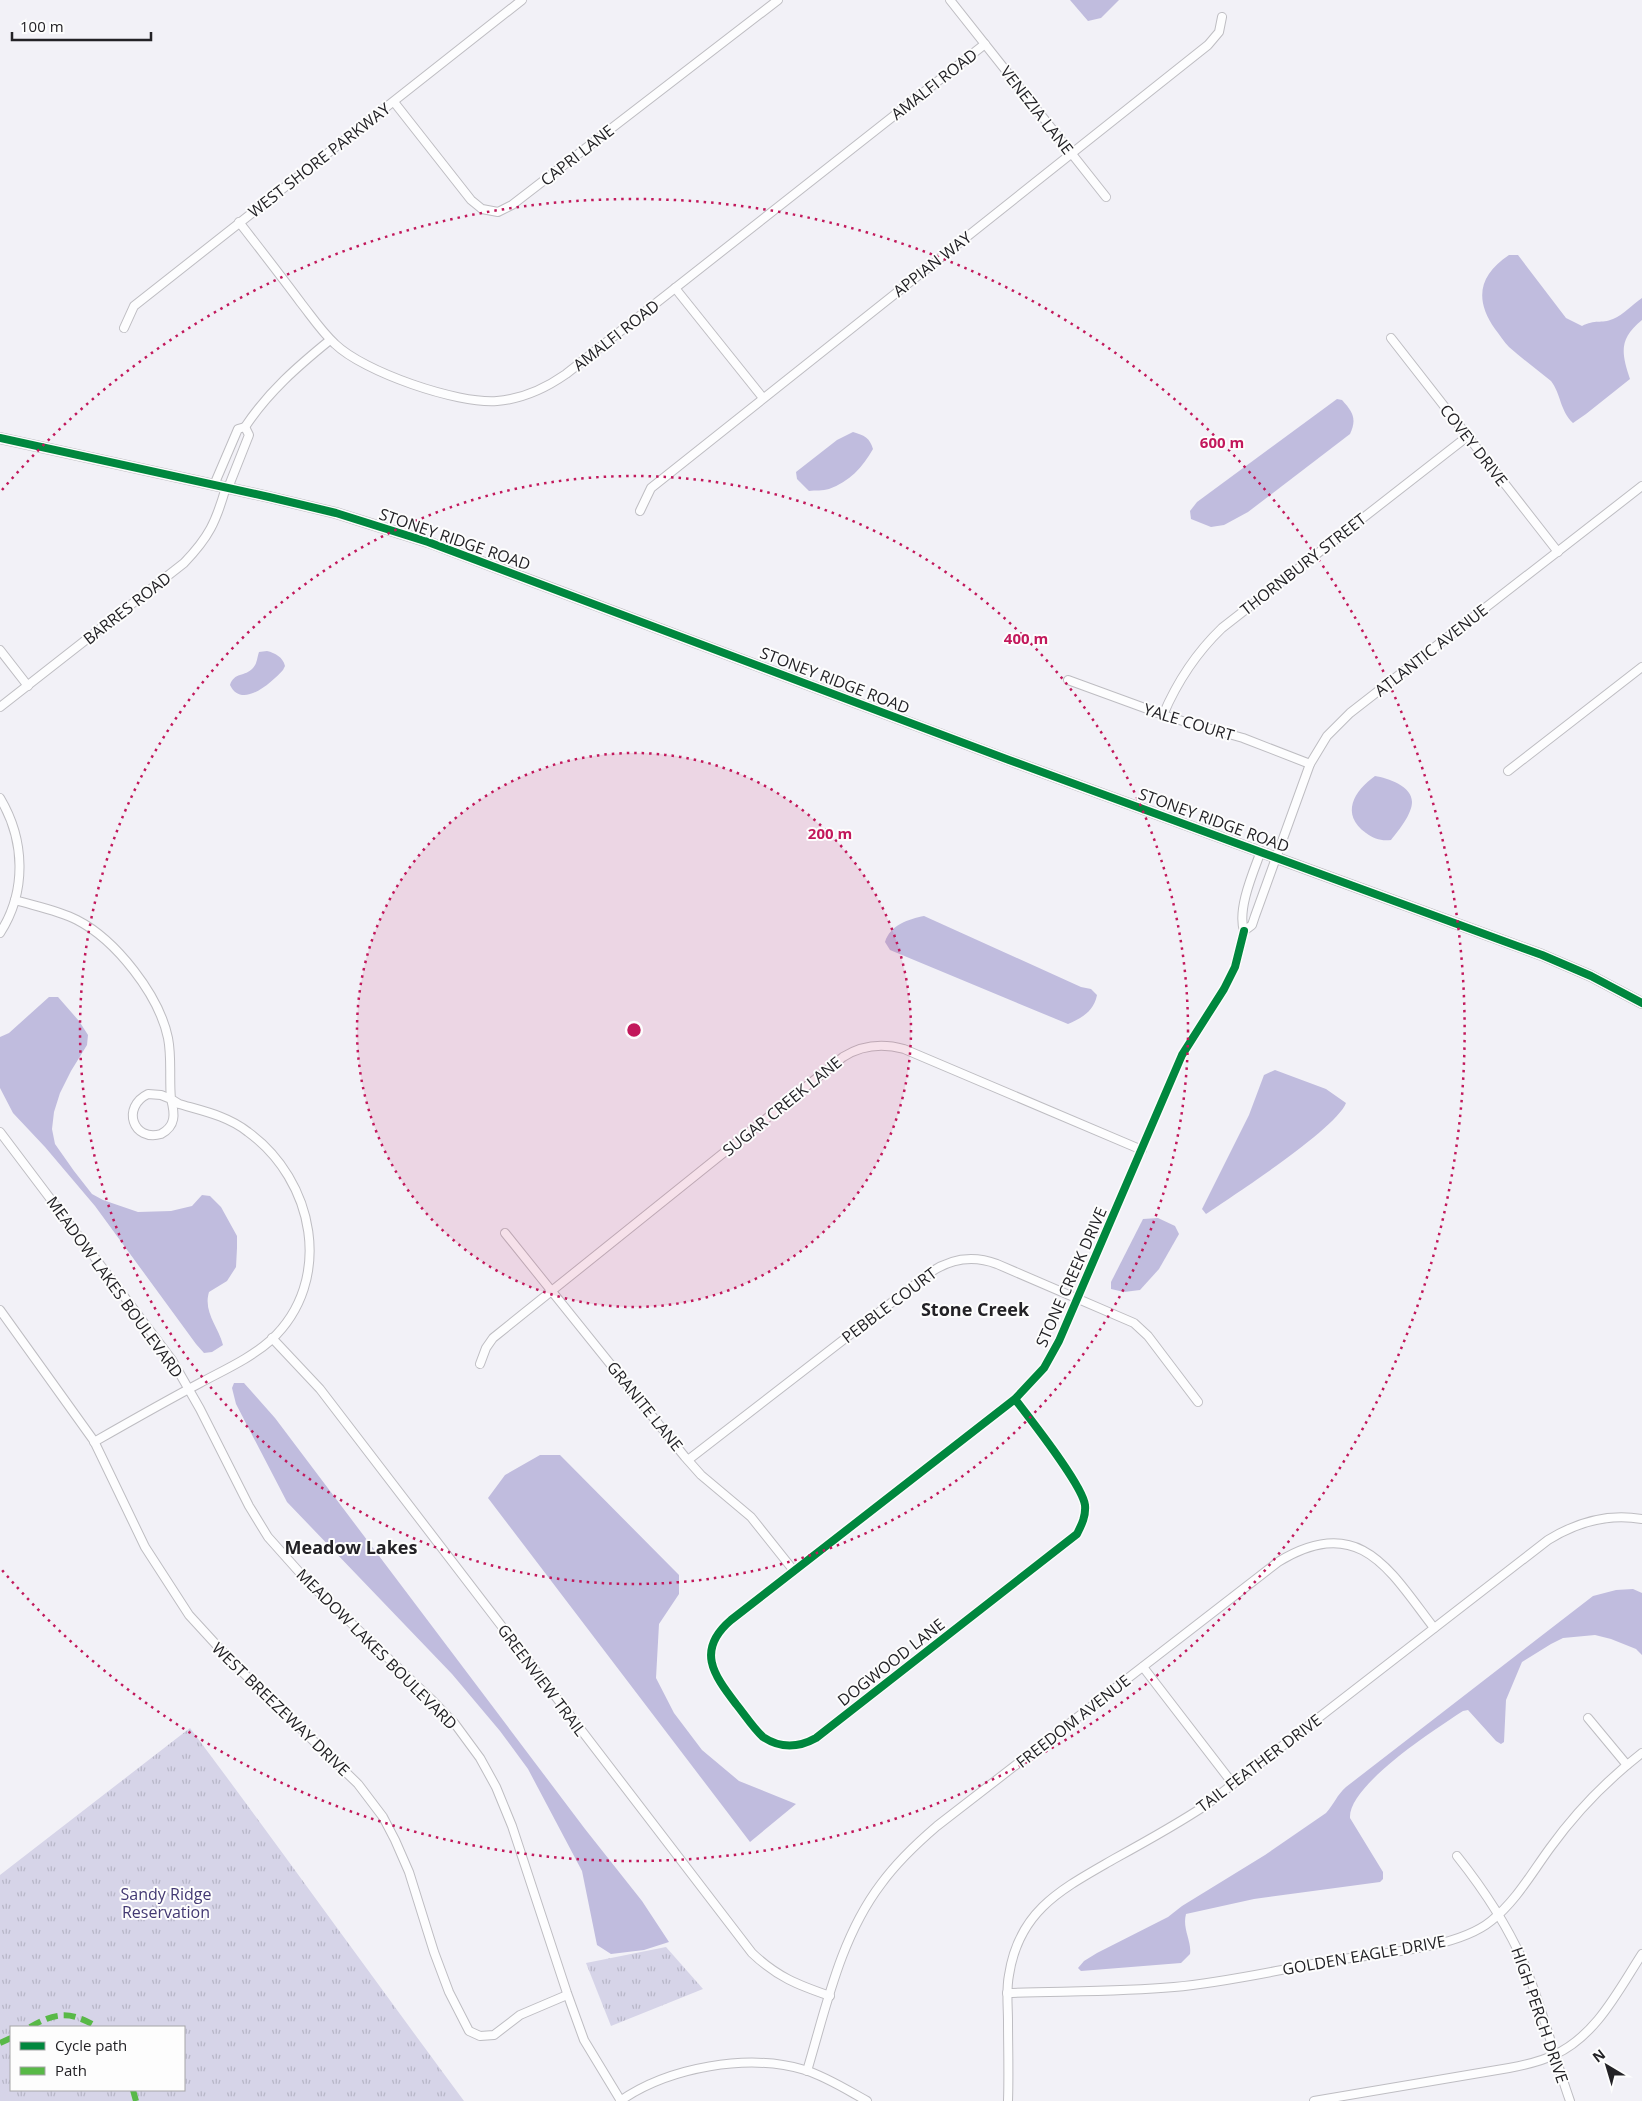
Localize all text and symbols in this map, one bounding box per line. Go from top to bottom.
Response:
scale bar [12,10,151,42]
text: 100 m [20,16,64,36]
street label: AMALFI ROAD [886,43,982,125]
street label: VENEZIA LANE [995,61,1079,159]
street label: WEST SHORE PARKWAY [243,98,395,222]
street label: CAPRI LANE [536,119,618,191]
street label: APPIAN WAY [888,226,976,302]
street label: AMALFI ROAD [568,294,664,376]
street label: COVEY DRIVE [1435,399,1513,491]
text: 600 m [1200,432,1244,452]
street label: STONEY RIDGE ROAD [376,503,534,575]
street label: THORNBURY STREET [1236,508,1371,620]
street label: BARRES ROAD [78,567,176,649]
street label: ATLANTIC AVENUE [1370,599,1492,701]
text: 400 m [1004,628,1048,648]
street label: STONEY RIDGE ROAD [757,641,913,719]
street label: YALE COURT [1141,698,1237,746]
street label: STONEY RIDGE ROAD [1136,783,1292,857]
text: 200 m [808,823,852,843]
centre of rings [625,1021,643,1039]
street label: SUGAR CREEK LANE [718,1051,846,1161]
street label: MEADOW LAKES BOULEVARD [42,1192,188,1382]
street label: STONE CREEK DRIVE [1030,1203,1112,1351]
street label: PEBBLE COURT [837,1262,941,1348]
district label: Stone Creek [921,1297,1030,1321]
street label: GRANITE LANE [602,1357,688,1455]
district label: Meadow Lakes [285,1535,417,1559]
street label: MEADOW LAKES BOULEVARD [292,1564,462,1734]
street label: DOGWOOD LANE [833,1613,949,1711]
street label: GREENVIEW TRAIL [493,1620,591,1740]
street label: WEST BREEZEWAY DRIVE [207,1637,355,1781]
street label: FREEDOM AVENUE [1011,1669,1135,1773]
street label: TAIL FEATHER DRIVE [1192,1709,1326,1817]
park label: Sandy Ridge Reservation [121,1883,211,1923]
street label: GOLDEN EAGLE DRIVE [1281,1930,1447,1980]
street label: HIGH PERCH DRIVE [1506,1944,1574,2086]
legend [10,2026,185,2091]
text: Cycle path [55,2035,127,2055]
north arrow [1582,2041,1632,2091]
text: N [1588,2044,1609,2066]
text: Path [55,2060,87,2080]

